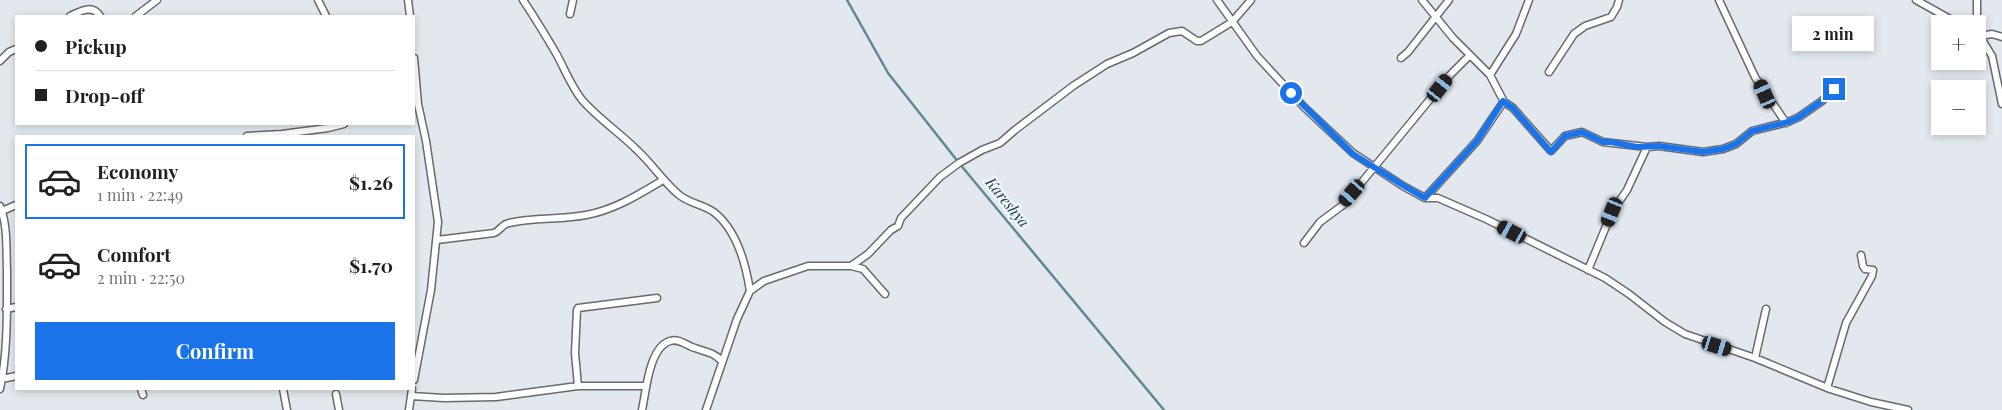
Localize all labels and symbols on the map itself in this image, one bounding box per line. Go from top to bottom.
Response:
callout: 2 min [1793,17,1875,52]
car [1424,72,1455,104]
car [1752,77,1777,111]
route end [1823,78,1845,100]
route start [1280,82,1302,104]
water label: Kareshya [981,172,1034,231]
car [1336,177,1367,209]
car [1599,195,1624,229]
car [1495,218,1528,246]
car [1700,334,1733,358]

